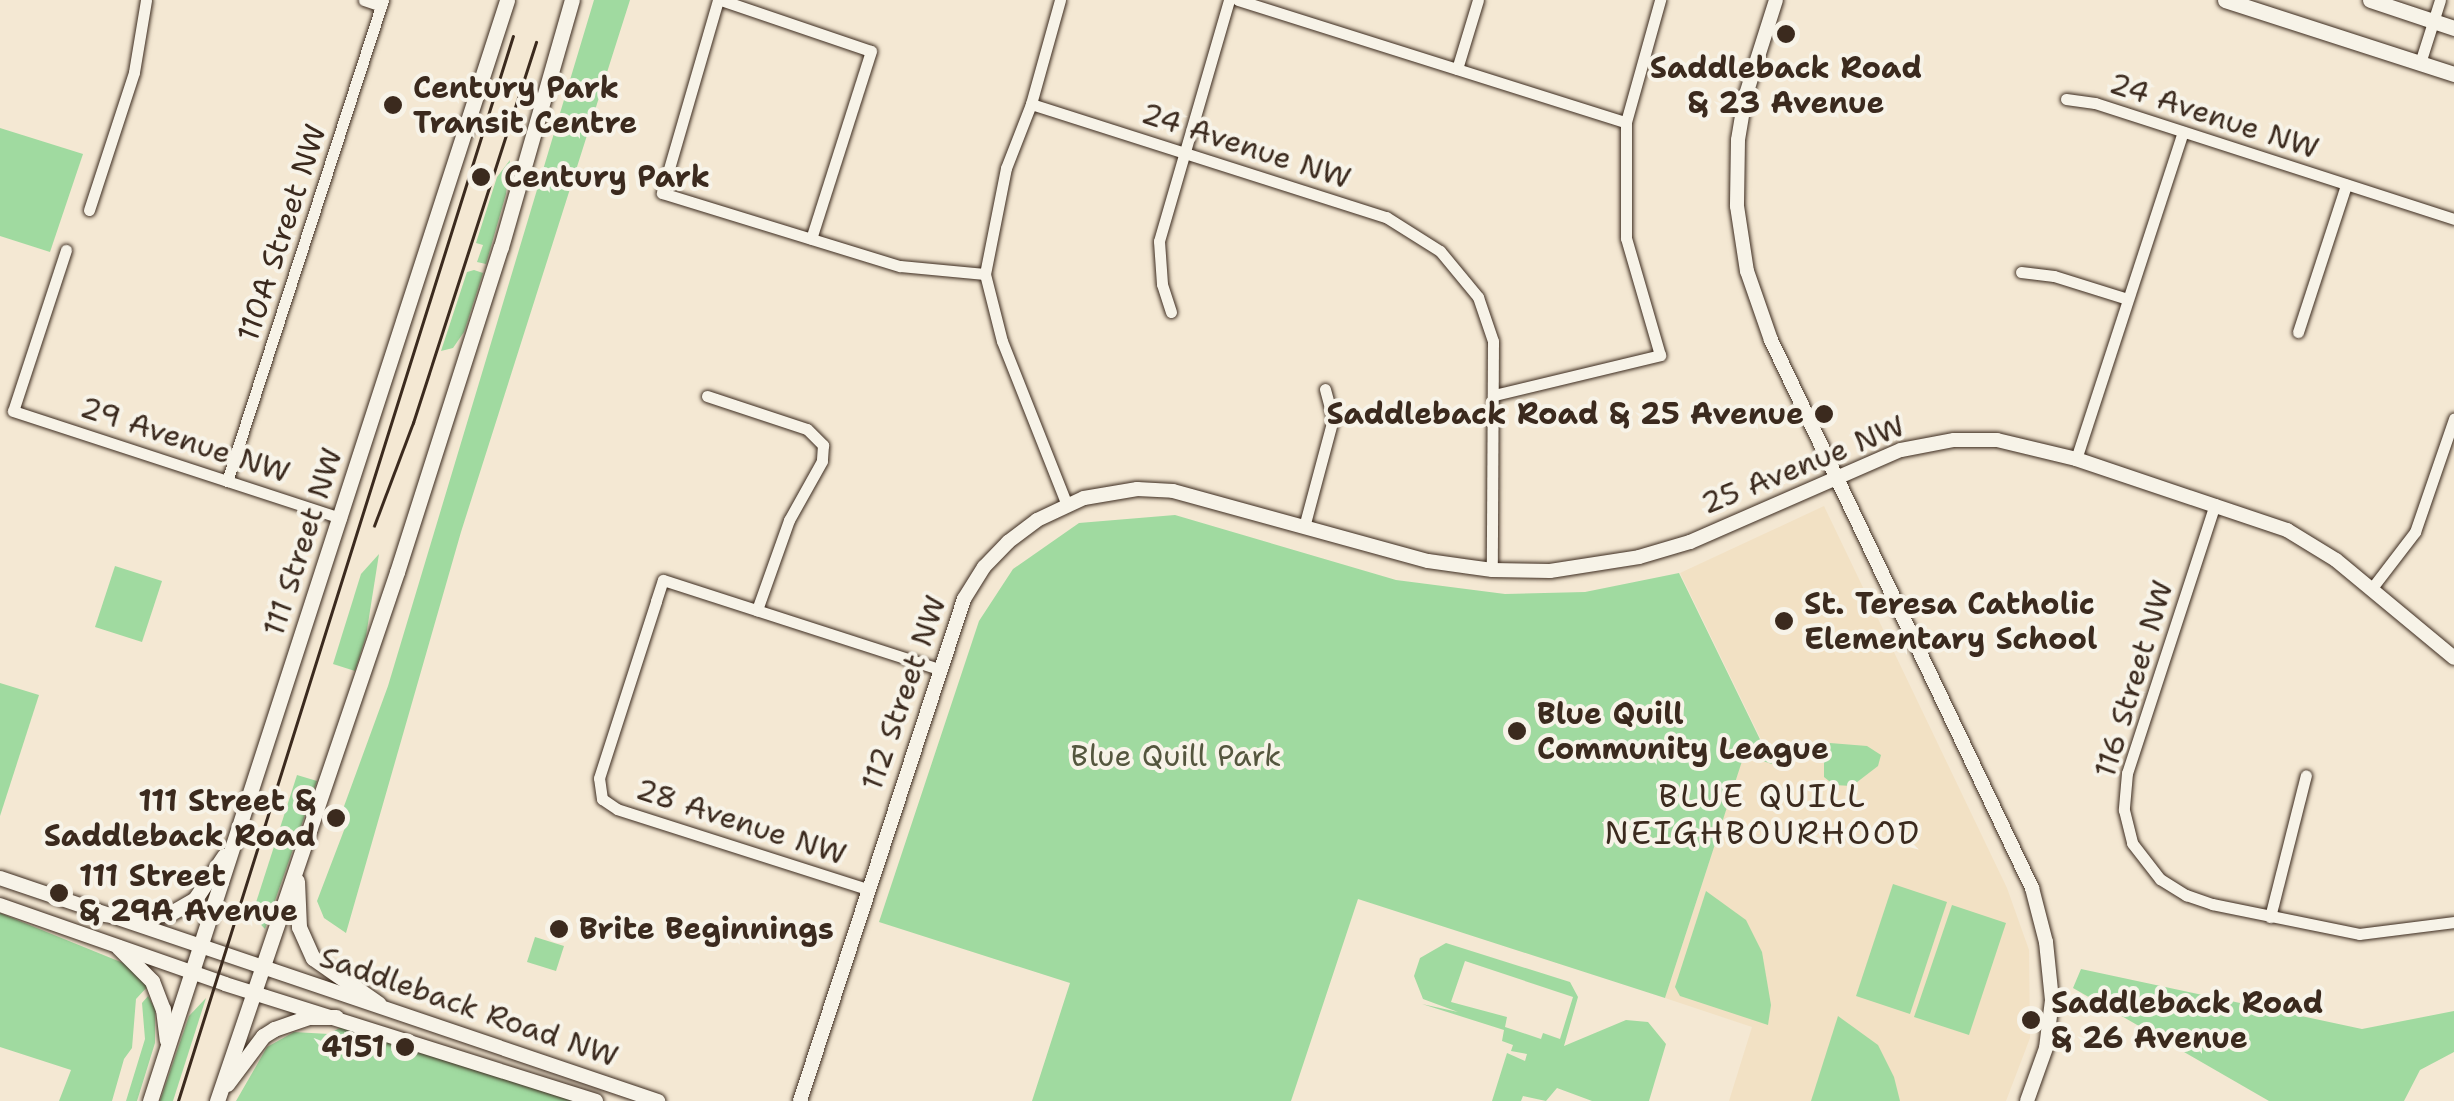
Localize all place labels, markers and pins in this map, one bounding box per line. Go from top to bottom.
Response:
marker: Saddleback Road & 23 Avenue [1775,23,1797,45]
place label: Saddleback Road & 23 Avenue [1650,50,1922,120]
place label: Century Park Transit Centre [413,70,637,140]
marker: Century Park Transit Centre [382,94,404,116]
place label: Century Park [504,159,710,195]
marker: Century Park [468,164,494,190]
place label: Saddleback Road & 25 Avenue [1326,396,1804,432]
marker: Saddleback Road & 25 Avenue [1813,403,1835,425]
place label: St. Teresa Catholic Elementary School [1804,586,2097,656]
marker: St. Teresa Catholic Elementary School [1773,610,1795,632]
place label: Blue Quill Community League [1537,696,1829,766]
marker: Blue Quill Community League [1506,720,1528,742]
place label: 111 Street & Saddleback Road [44,783,316,854]
marker: 111 Street & Saddleback Road [325,807,347,829]
place label: 111 Street & 29A Avenue [79,858,298,928]
marker: 111 Street & 29A Avenue [48,882,70,904]
place label: Brite Beginnings [579,911,834,947]
marker: Brite Beginnings [548,918,570,940]
place label: Saddleback Road & 26 Avenue [2051,985,2323,1056]
marker: Saddleback Road & 26 Avenue [2020,1009,2042,1031]
place label: 4151 [321,1029,385,1065]
marker: 4151 [394,1036,416,1058]

